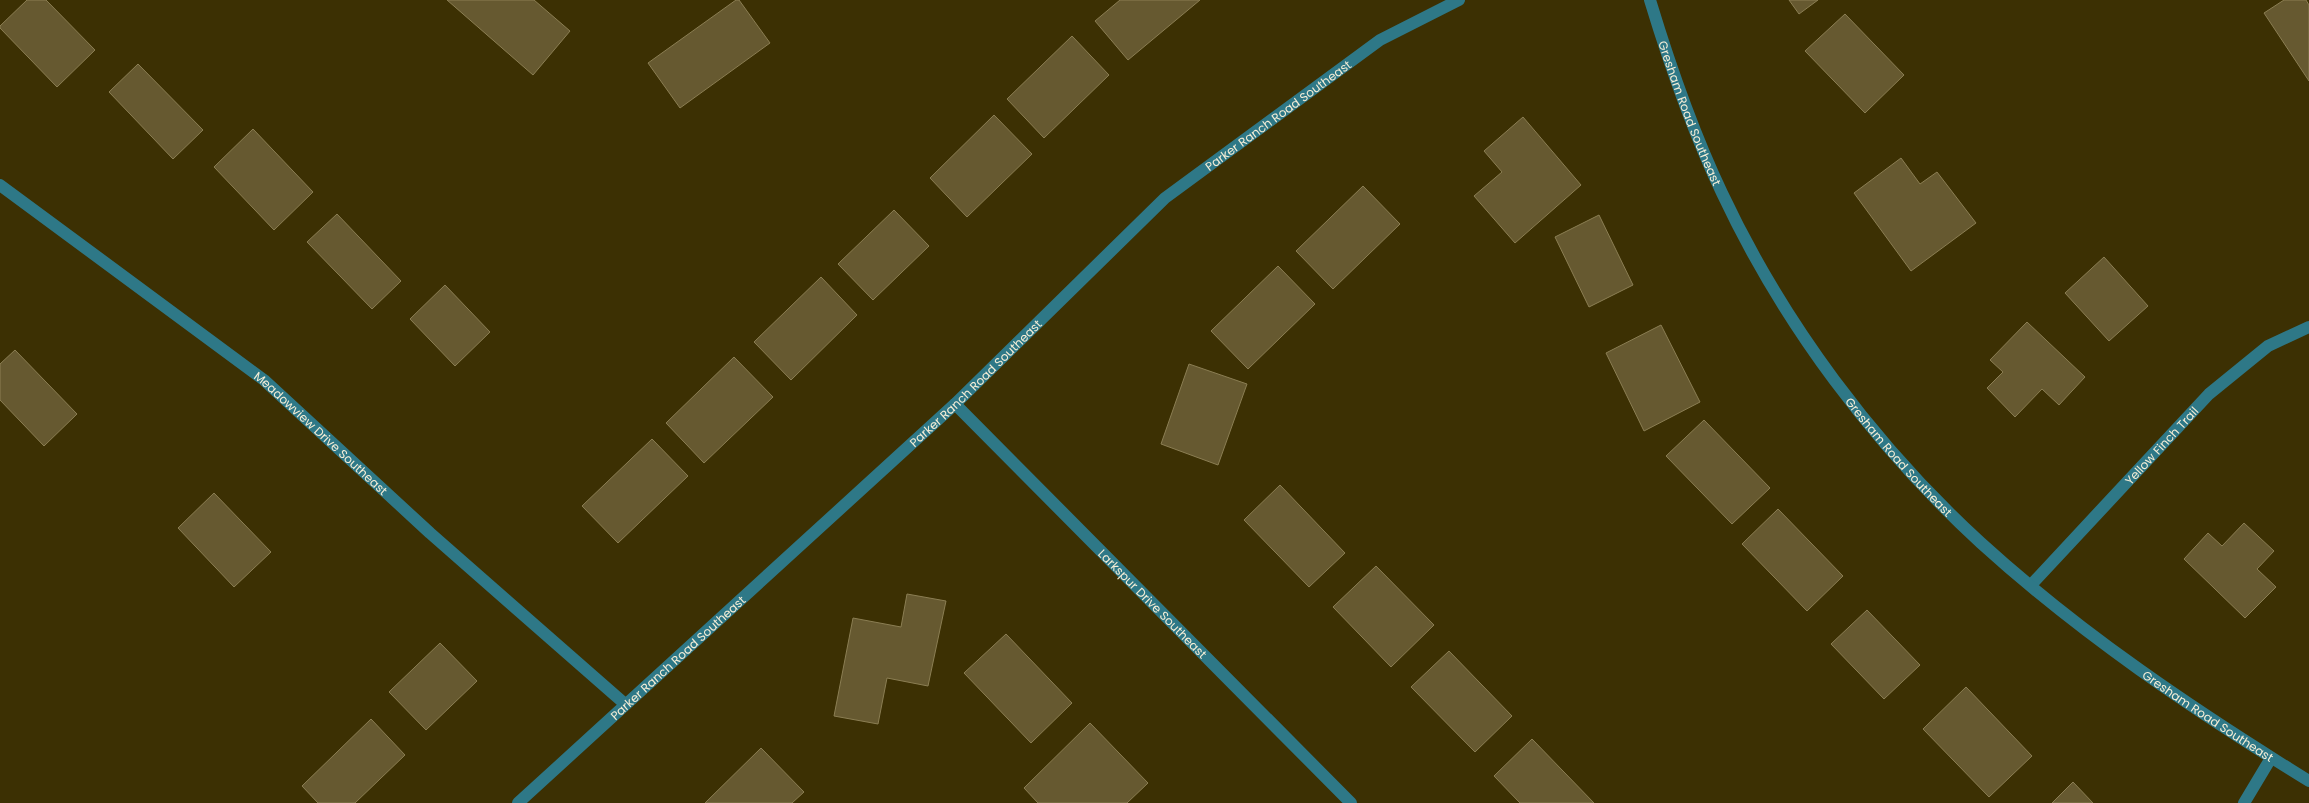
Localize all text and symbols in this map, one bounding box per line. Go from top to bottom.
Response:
street label: Gresham Road Southeast [1655,38,1726,188]
street label: Parker Ranch Road Southeast [1201,56,1354,174]
street label: Parker Ranch Road Southeast [905,315,1045,450]
street label: Meadowview Drive Southeast [251,367,392,499]
street label: Gresham Road Southeast [1842,393,1956,520]
street label: Yellow Finch Trail [2121,402,2202,488]
street label: Larkspur Drive Southeast [1095,545,1211,662]
street label: Parker Ranch Road Southeast [606,591,749,723]
street label: Gresham Road Southeast [2139,666,2277,765]

